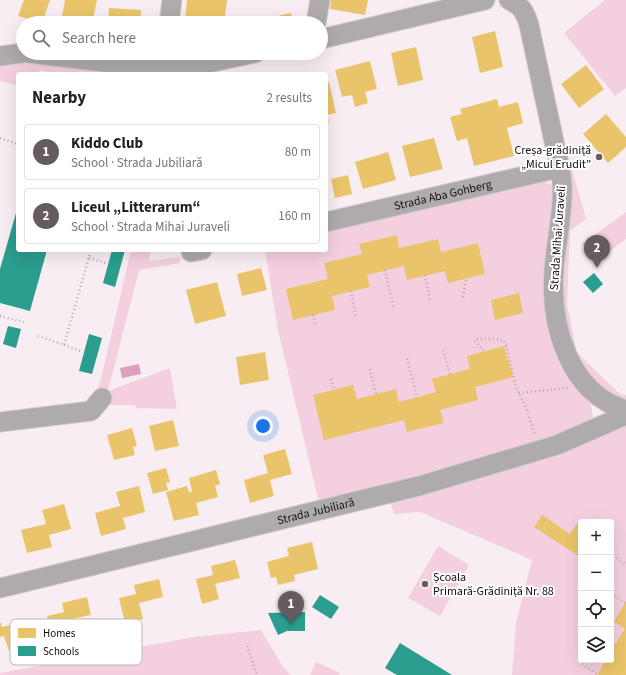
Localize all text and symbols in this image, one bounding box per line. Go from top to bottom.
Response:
search box [16,16,328,60]
icon: search [30,27,52,49]
text: Search here [62,28,136,49]
text: Nearby [32,86,86,110]
text: 2 results [267,89,312,107]
text: Kiddo Club [71,133,143,154]
place label: Creșa-grădiniță „Micul Erudit” [514,142,591,173]
text: 1 [43,143,49,161]
text: 80 m [285,143,311,161]
marker: Creșa-grădiniță „Micul Erudit” [594,152,604,162]
text: School · Strada Jubiliară [71,154,202,172]
street label: Strada Aba Gohberg [392,175,493,214]
street label: Strada Mihai Juraveli [546,185,570,291]
text: Liceul „Litterarum“ [71,197,201,218]
text: 2 [43,207,49,225]
text: 160 m [278,207,311,225]
text: School · Strada Mihai Juraveli [71,218,230,236]
pin: 2 [584,235,610,268]
your location [253,416,273,436]
street label: Strada Jubiliară [275,494,356,529]
map controls [578,519,614,663]
button: + [578,519,614,555]
button: − [578,555,614,591]
place label: Școala Primară-Grădiniță Nr. 88 [433,569,554,600]
marker: Școala Primară-Grădiniță Nr. 88 [420,579,430,589]
pin: 1 [278,591,304,624]
button: locate [578,591,614,627]
legend [10,619,142,665]
text: Homes [43,626,76,641]
button: layers [578,627,614,663]
text: Schools [43,644,80,659]

